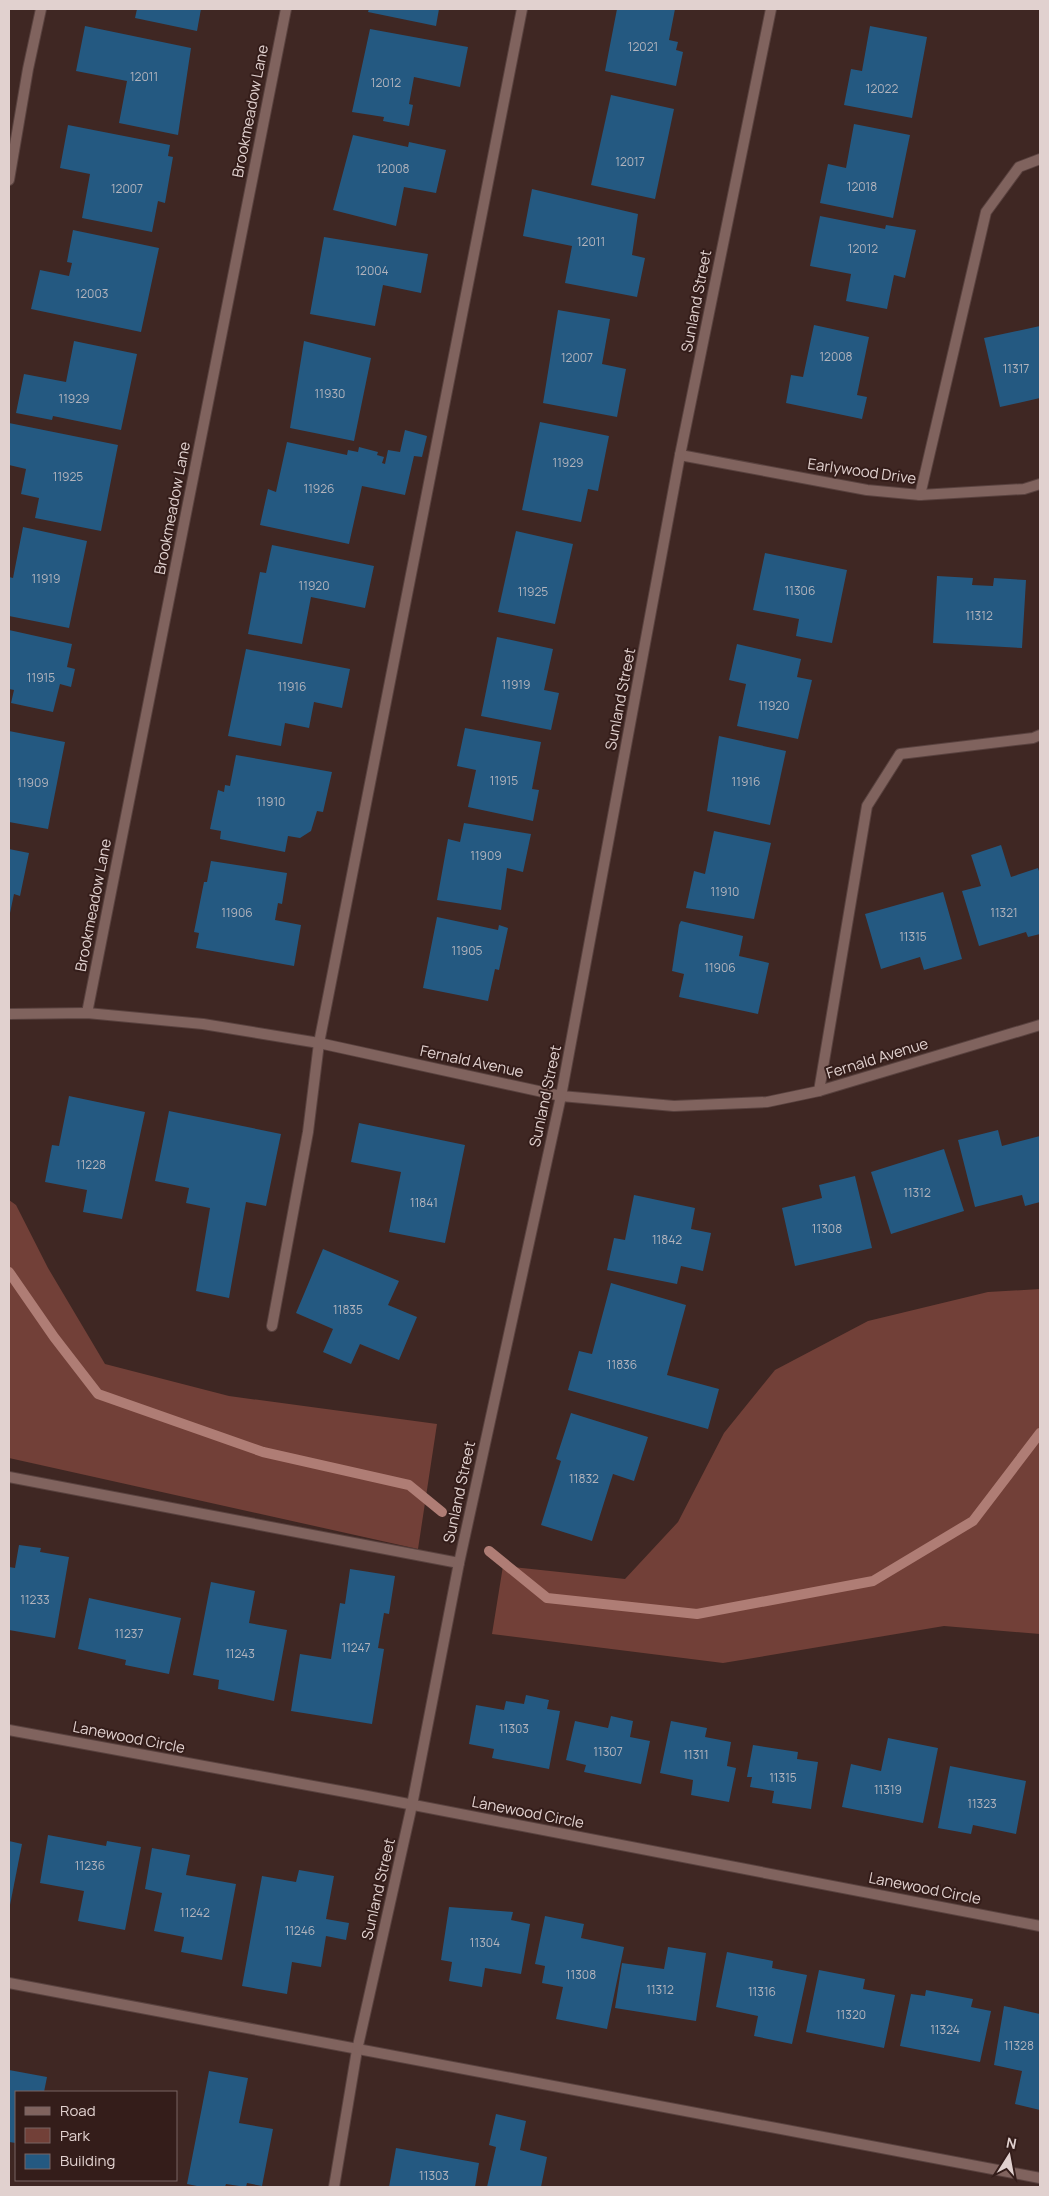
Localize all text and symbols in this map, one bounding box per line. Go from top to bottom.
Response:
house number: 12021 [628,38,658,55]
street label: Brookmeadow Lane [227,43,273,179]
house number: 12011 [130,68,158,85]
house number: 12012 [371,74,401,91]
house number: 12022 [866,80,898,97]
house number: 12017 [615,153,645,170]
house number: 12008 [376,160,410,177]
house number: 12018 [847,178,877,195]
house number: 12007 [111,180,143,197]
house number: 12011 [577,233,605,250]
house number: 12012 [848,240,878,257]
street label: Sunland Street [676,248,716,354]
house number: 12004 [355,262,389,279]
house number: 12003 [76,285,108,302]
house number: 12008 [819,348,853,365]
house number: 12007 [561,349,593,366]
house number: 11317 [1003,360,1029,377]
house number: 11930 [315,385,345,402]
house number: 11929 [58,390,90,407]
street label: Brookmeadow Lane [149,440,195,576]
street label: Earlywood Drive [806,453,918,489]
house number: 11929 [552,454,584,471]
house number: 11925 [53,468,83,485]
house number: 11926 [303,480,335,497]
house number: 11919 [32,570,60,587]
house number: 11920 [299,577,329,594]
house number: 11306 [785,582,815,599]
house number: 11925 [518,583,548,600]
house number: 11312 [965,607,993,624]
street label: Sunland Street [600,646,640,752]
house number: 11915 [27,669,55,686]
house number: 11919 [502,676,530,693]
house number: 11916 [278,678,306,695]
house number: 11920 [759,697,789,714]
house number: 11915 [490,772,518,789]
house number: 11916 [732,773,760,790]
house number: 11909 [17,774,49,791]
house number: 11910 [257,793,285,810]
street label: Brookmeadow Lane [70,837,116,973]
house number: 11909 [470,847,502,864]
house number: 11910 [711,883,739,900]
house number: 11906 [221,904,253,921]
house number: 11321 [990,904,1018,921]
house number: 11315 [899,928,927,945]
house number: 11905 [451,942,483,959]
house number: 11906 [704,959,736,976]
street label: Fernald Avenue [823,1032,931,1083]
street label: Fernald Avenue [418,1040,526,1082]
street label: Sunland Street [524,1043,566,1149]
house number: 11228 [76,1156,106,1173]
house number: 11312 [903,1184,931,1201]
house number: 11841 [410,1194,438,1211]
house number: 11308 [812,1220,842,1237]
house number: 11842 [652,1231,682,1248]
house number: 11835 [333,1301,363,1318]
house number: 11836 [607,1356,637,1373]
street label: Sunland Street [438,1439,480,1545]
house number: 11832 [569,1470,599,1487]
house number: 11233 [20,1591,50,1608]
house number: 11237 [115,1625,143,1642]
house number: 11247 [341,1639,371,1656]
house number: 11243 [225,1645,255,1662]
street label: Lanewood Circle [71,1716,187,1758]
house number: 11303 [499,1720,529,1737]
house number: 11307 [593,1743,623,1760]
house number: 11311 [683,1746,709,1763]
house number: 11315 [769,1769,797,1786]
house number: 11319 [874,1781,902,1798]
street label: Lanewood Circle [470,1791,586,1833]
house number: 11323 [967,1795,997,1812]
street label: Sunland Street [356,1836,400,1942]
house number: 11236 [75,1857,105,1874]
street label: Lanewood Circle [867,1867,983,1909]
house number: 11242 [180,1904,210,1921]
house number: 11246 [285,1922,315,1939]
house number: 11304 [470,1934,500,1951]
house number: 11308 [566,1966,596,1983]
house number: 11312 [646,1981,674,1998]
house number: 11316 [748,1983,776,2000]
house number: 11320 [836,2006,866,2023]
house number: 11324 [930,2021,960,2038]
house number: 11328 [1004,2037,1034,2054]
legend [15,2091,178,2181]
text: Road [60,2100,96,2121]
text: Park [60,2125,90,2146]
north arrow [984,2131,1034,2181]
text: N [1005,2132,1018,2153]
text: Building [60,2150,115,2171]
house number: 11303 [419,2167,449,2184]

